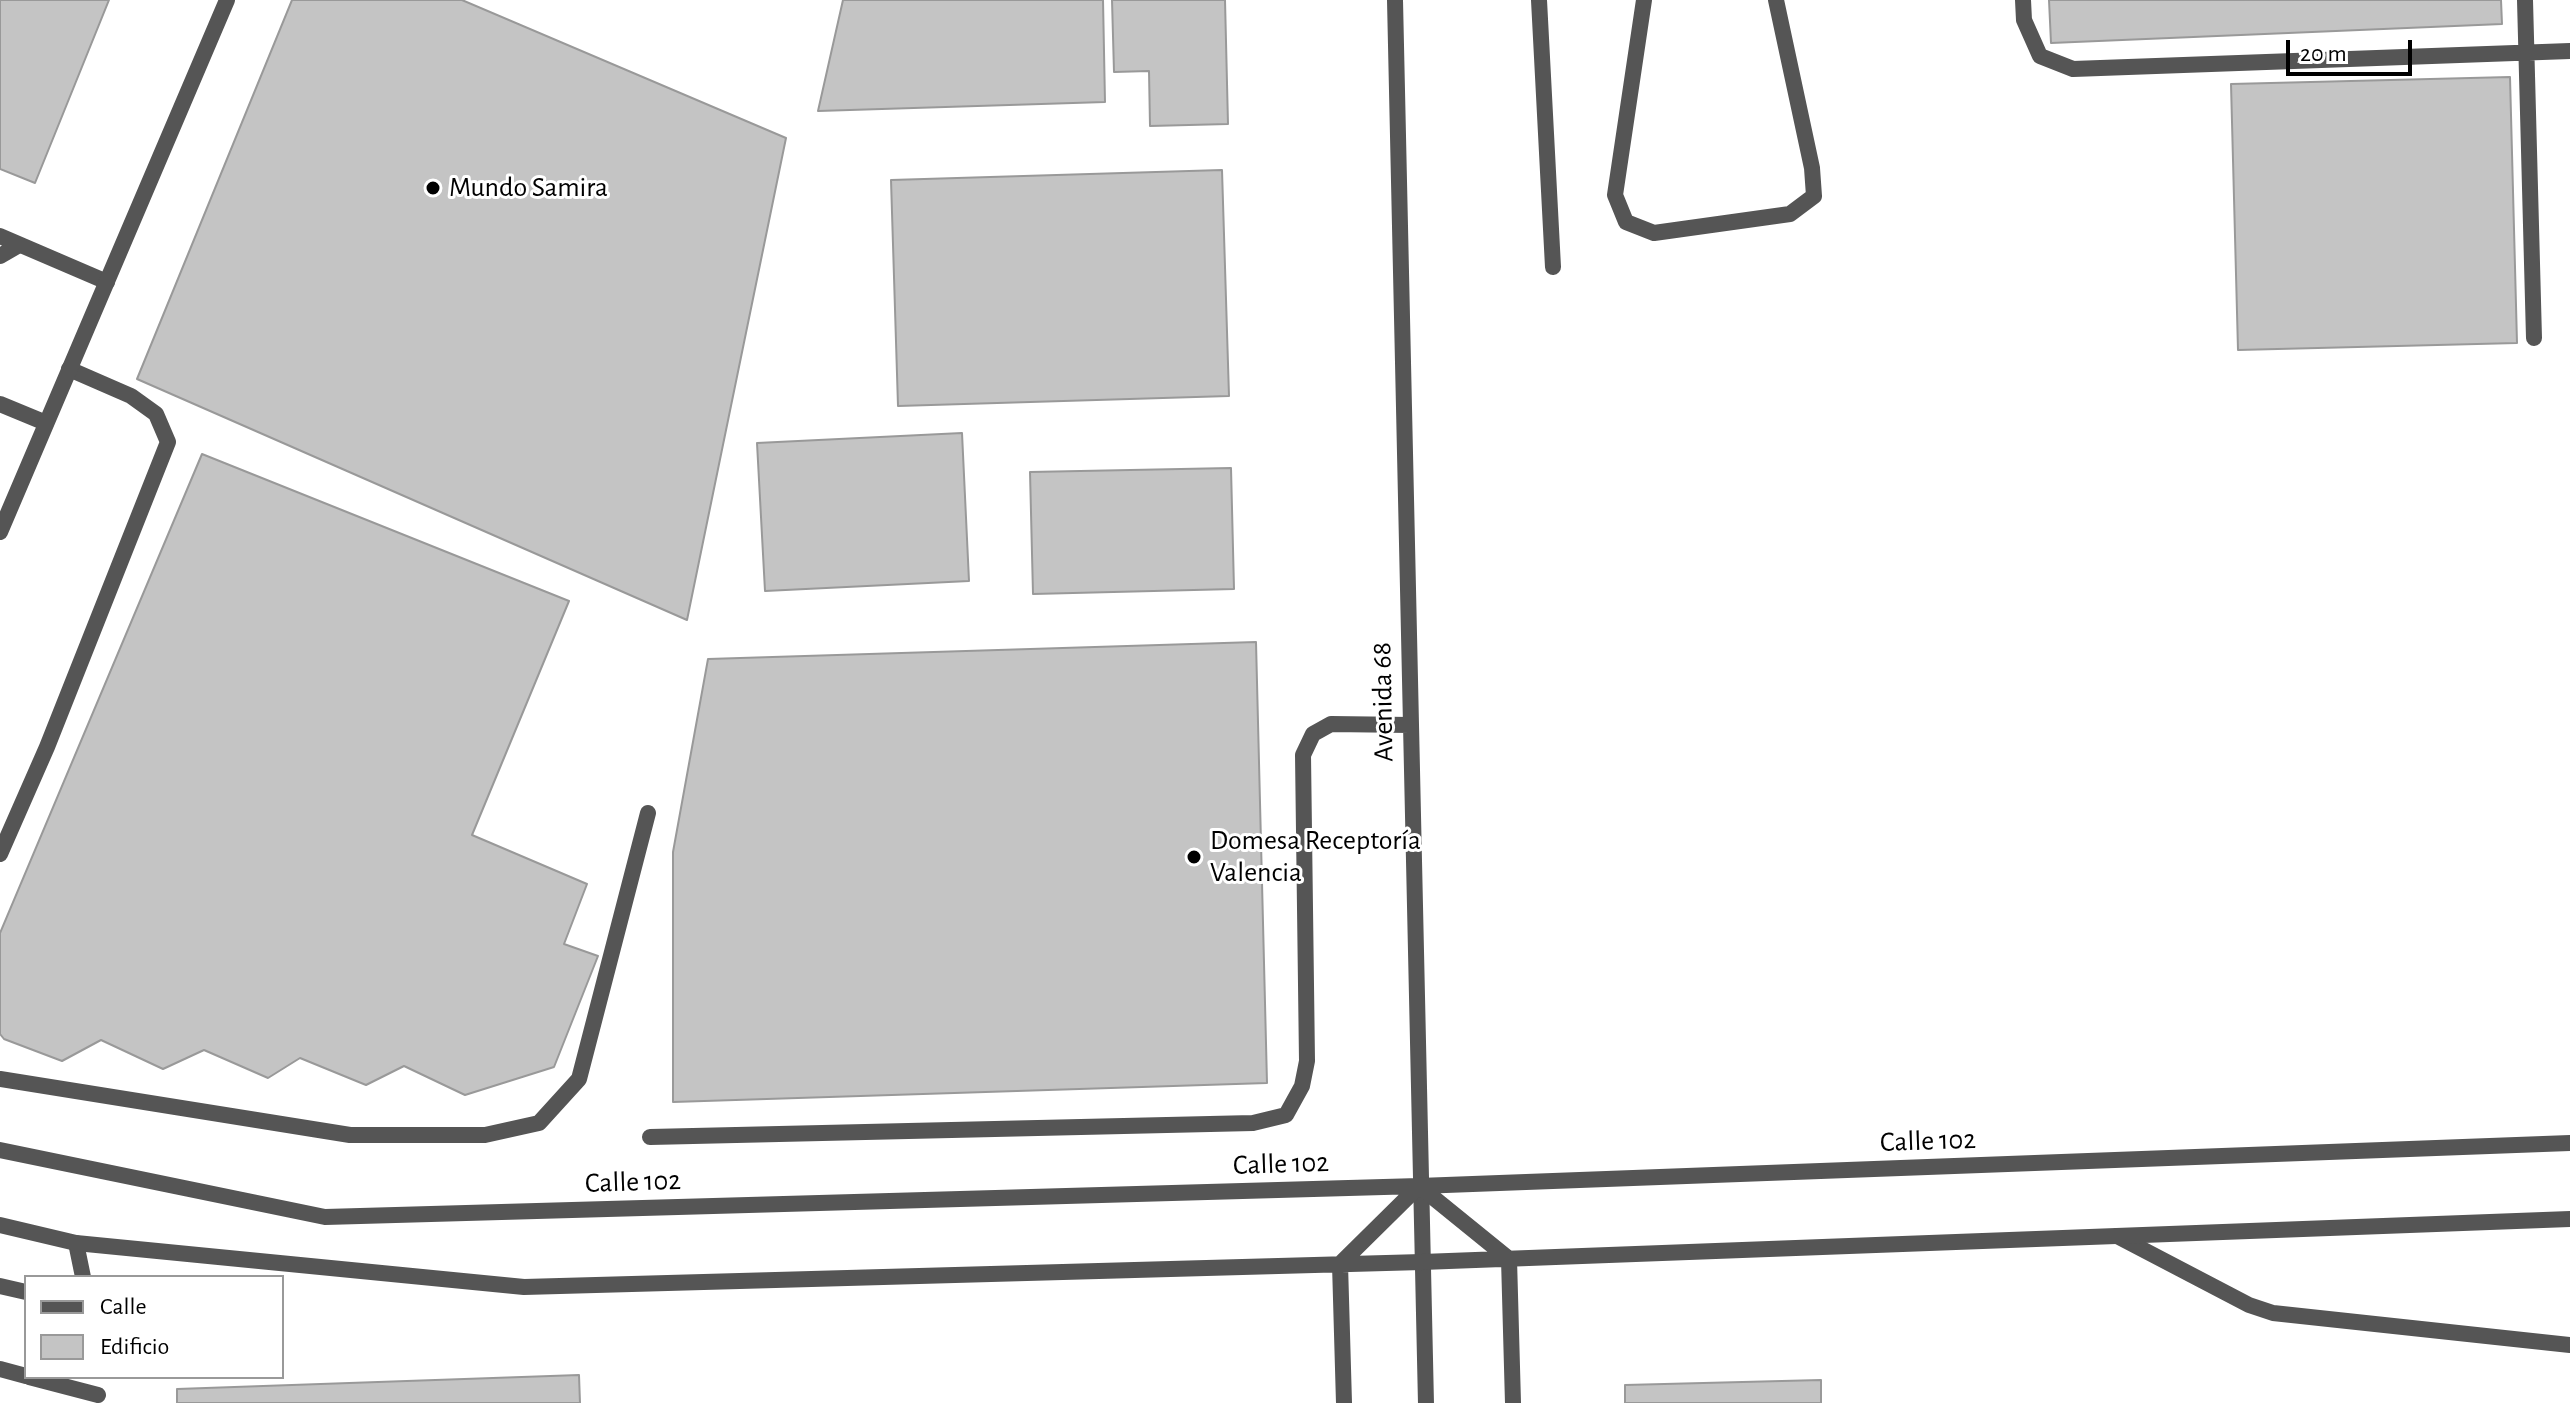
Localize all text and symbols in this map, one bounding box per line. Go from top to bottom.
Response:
scale bar [2290,24,2416,74]
text: 20 m [2300,42,2347,66]
place label: Mundo Samira [449,171,608,205]
marker: Mundo Samira [424,179,442,197]
street label: Avenida 68 [1365,642,1401,762]
place label: Domesa Receptoría Valencia [1210,824,1421,890]
marker: Domesa Receptoría Valencia [1185,848,1203,866]
street label: Calle 102 [1879,1123,1977,1159]
street label: Calle 102 [1232,1146,1330,1182]
street label: Calle 102 [584,1164,682,1200]
legend [24,1275,284,1379]
text: Calle [100,1295,147,1319]
text: Edificio [100,1335,169,1359]

